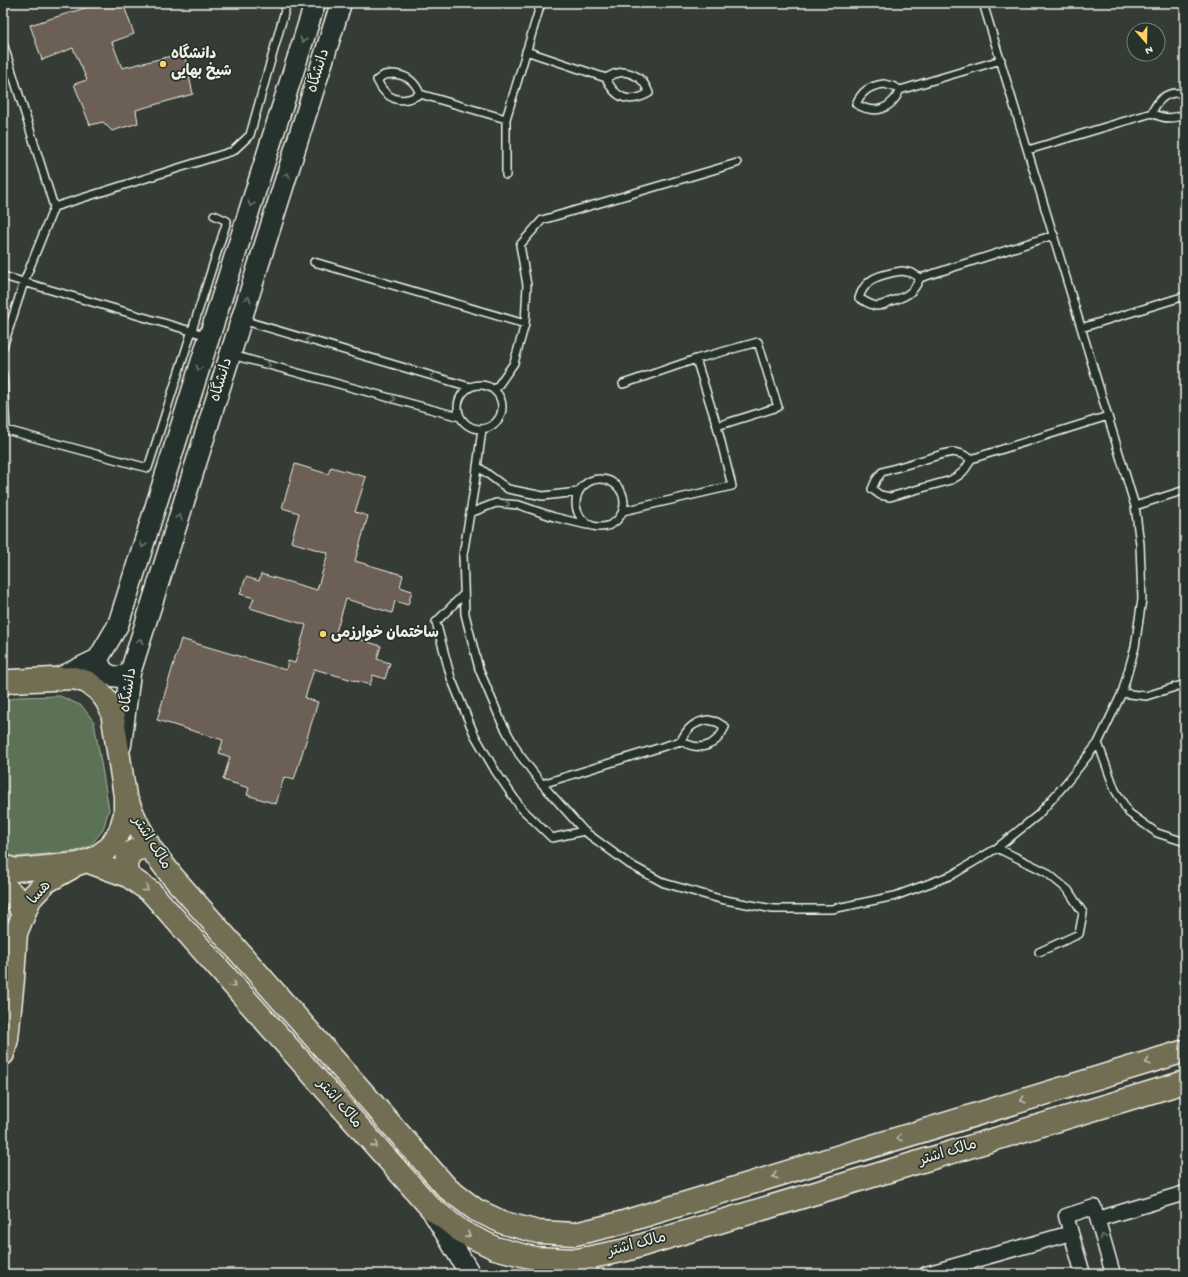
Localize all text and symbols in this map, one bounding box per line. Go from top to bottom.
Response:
north arrow [1126,22,1166,62]
one-way arrow [299,37,308,44]
place label: دانشگاه شیخ بهایی [171,43,232,81]
text: N [1143,43,1154,56]
street label: دانشگاه [302,46,334,95]
marker: دانشگاه شیخ بهایی [158,59,168,69]
one-way arrow [282,172,291,179]
one-way arrow [247,200,256,207]
one-way arrow [243,296,252,303]
one-way arrow [305,336,312,345]
street label: دانشگاه [205,355,237,404]
one-way arrow [264,360,271,369]
one-way arrow [195,364,204,371]
one-way arrow [429,372,436,381]
one-way arrow [390,394,397,402]
one-way arrow [504,500,510,509]
one-way arrow [174,513,183,520]
one-way arrow [139,542,148,549]
place label: ساختمان خوارزمی [331,625,439,643]
marker: ساختمان خوارزمی [318,629,328,639]
one-way arrow [135,637,144,644]
street label: دانشگاه [115,666,141,714]
street label: مالک اشتر [126,811,175,873]
street label: هسا [25,877,55,909]
one-way arrow [142,884,149,891]
one-way arrow [229,980,236,988]
one-way arrow [1144,1057,1151,1066]
street label: مالک اشتر [311,1074,365,1133]
one-way arrow [1020,1095,1027,1104]
one-way arrow [896,1133,903,1142]
street label: مالک اشتر [915,1136,979,1171]
one-way arrow [370,1140,378,1148]
one-way arrow [771,1171,778,1180]
street label: مالک اشتر [604,1229,668,1262]
one-way arrow [464,1230,471,1238]
one-way arrow [1099,1233,1108,1240]

